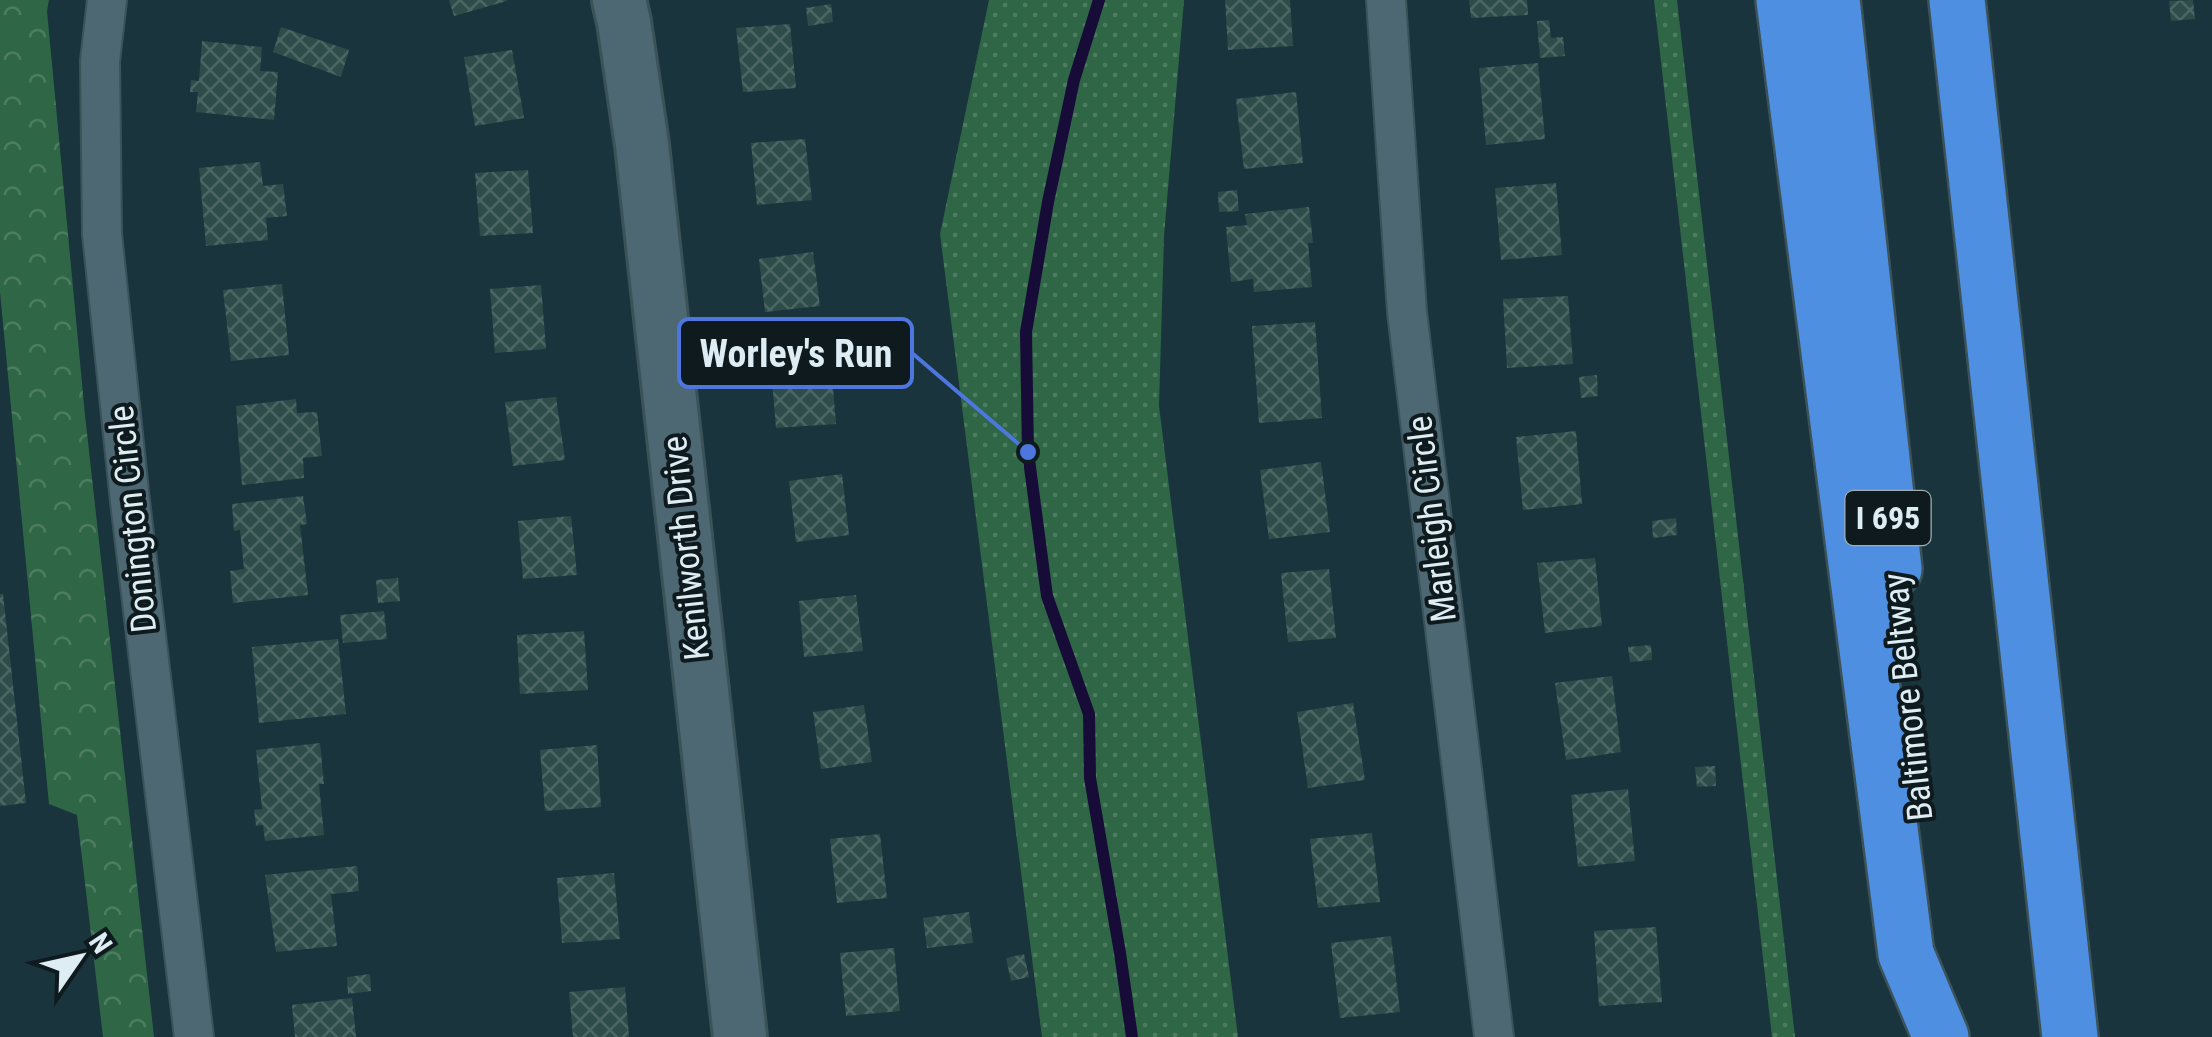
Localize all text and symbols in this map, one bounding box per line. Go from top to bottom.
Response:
callout: Worley's Run [679,319,912,387]
text: Worley's Run [700,332,892,376]
street label: Donington Circle [101,403,165,635]
street label: Marleigh Circle [1399,414,1465,624]
street label: Kenilworth Drive [654,434,718,662]
road number: I 695 [1846,491,1930,545]
street label: Baltimore Beltway [1875,571,1941,823]
north arrow [30,907,130,1007]
text: N [82,927,119,960]

